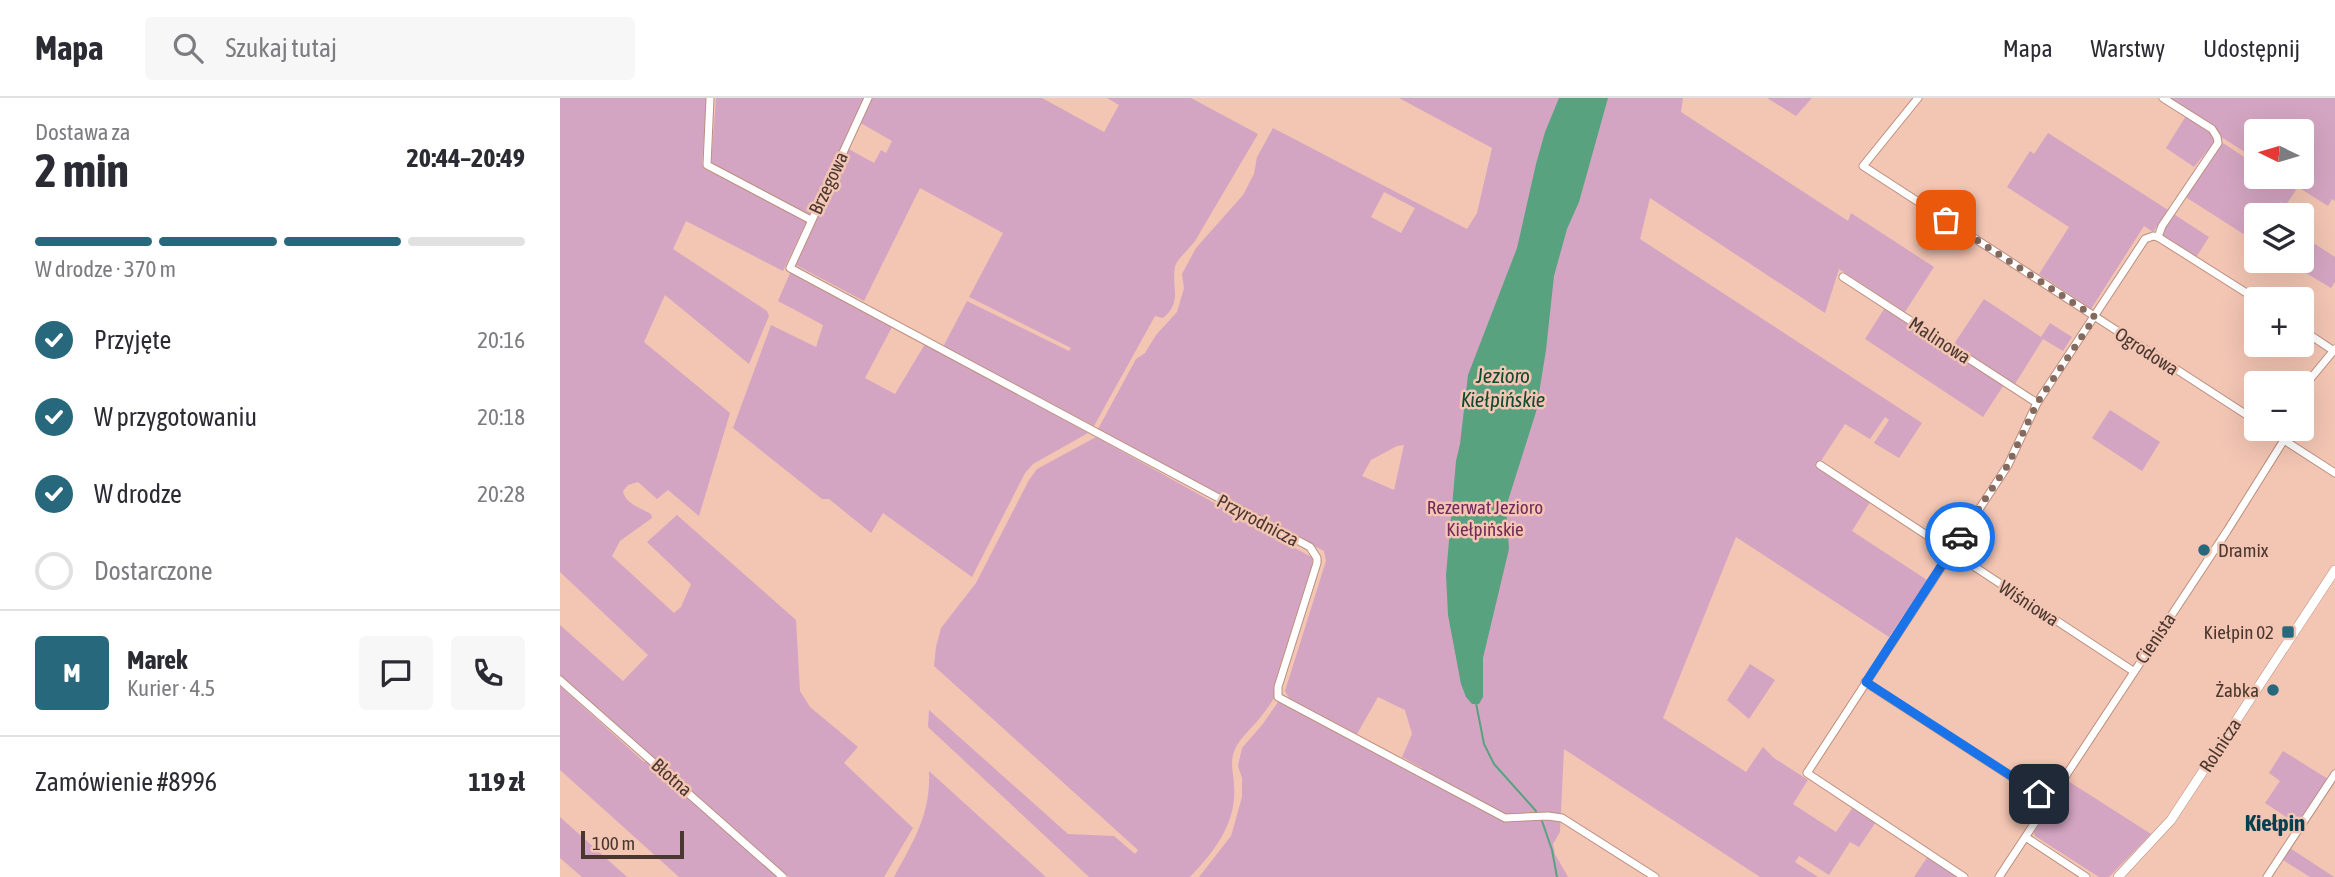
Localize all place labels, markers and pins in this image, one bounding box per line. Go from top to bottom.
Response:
pin [1916,190,1976,250]
place label: Dramix [2218,539,2269,561]
marker: Dramix [2196,542,2212,558]
place label: Kiełpin 02 [2204,621,2274,643]
marker: Kiełpin 02 [2280,624,2296,640]
place label: Żabka [2215,679,2259,701]
marker: Żabka [2265,682,2281,698]
pin [2009,764,2069,824]

